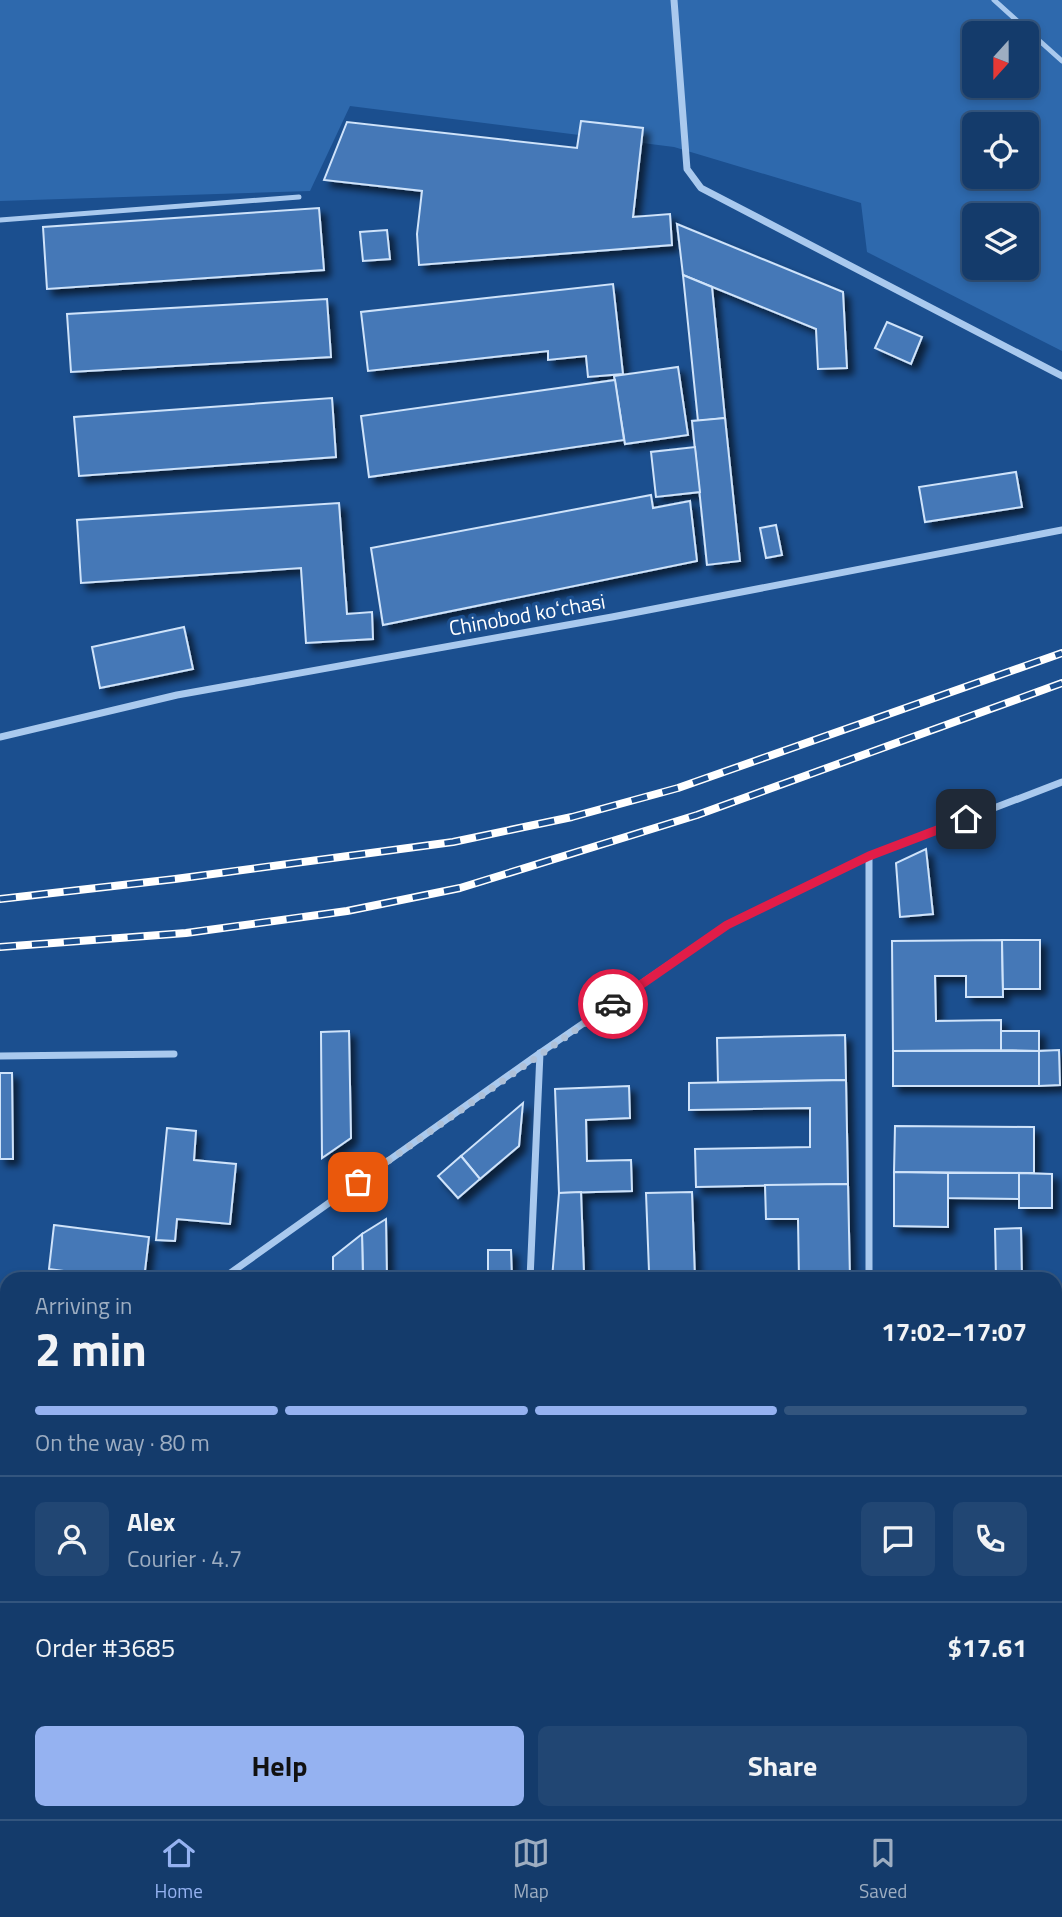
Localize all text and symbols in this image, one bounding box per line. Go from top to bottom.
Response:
north arrow [962,21,1040,98]
map controls [962,21,1039,280]
button: locate [962,112,1039,189]
button: layers [962,203,1039,280]
street label: Chinobod koʻchasi [446,584,608,644]
pin [936,789,996,849]
icon: home [947,800,985,838]
courier [578,969,648,1039]
icon: car [594,985,632,1023]
pin [328,1152,388,1212]
icon: bag [339,1163,377,1201]
text: Arriving in [35,1288,132,1323]
text: 17:02–17:07 [881,1312,1027,1351]
text: 2 min [35,1314,147,1384]
text: On the way · 80 m [35,1425,210,1460]
button: person [35,1502,109,1576]
text: Alex [127,1502,175,1541]
button: chat [861,1502,935,1576]
button: phone [953,1502,1027,1576]
text: Courier · 4.7 [127,1541,242,1576]
text: Order #3685 [35,1628,175,1667]
text: $17.61 [948,1628,1027,1667]
button: Help [35,1726,524,1806]
button: Share [538,1726,1027,1806]
tab: Home [155,1834,203,1905]
tab: Map [512,1834,550,1905]
tab: Saved [859,1834,907,1905]

